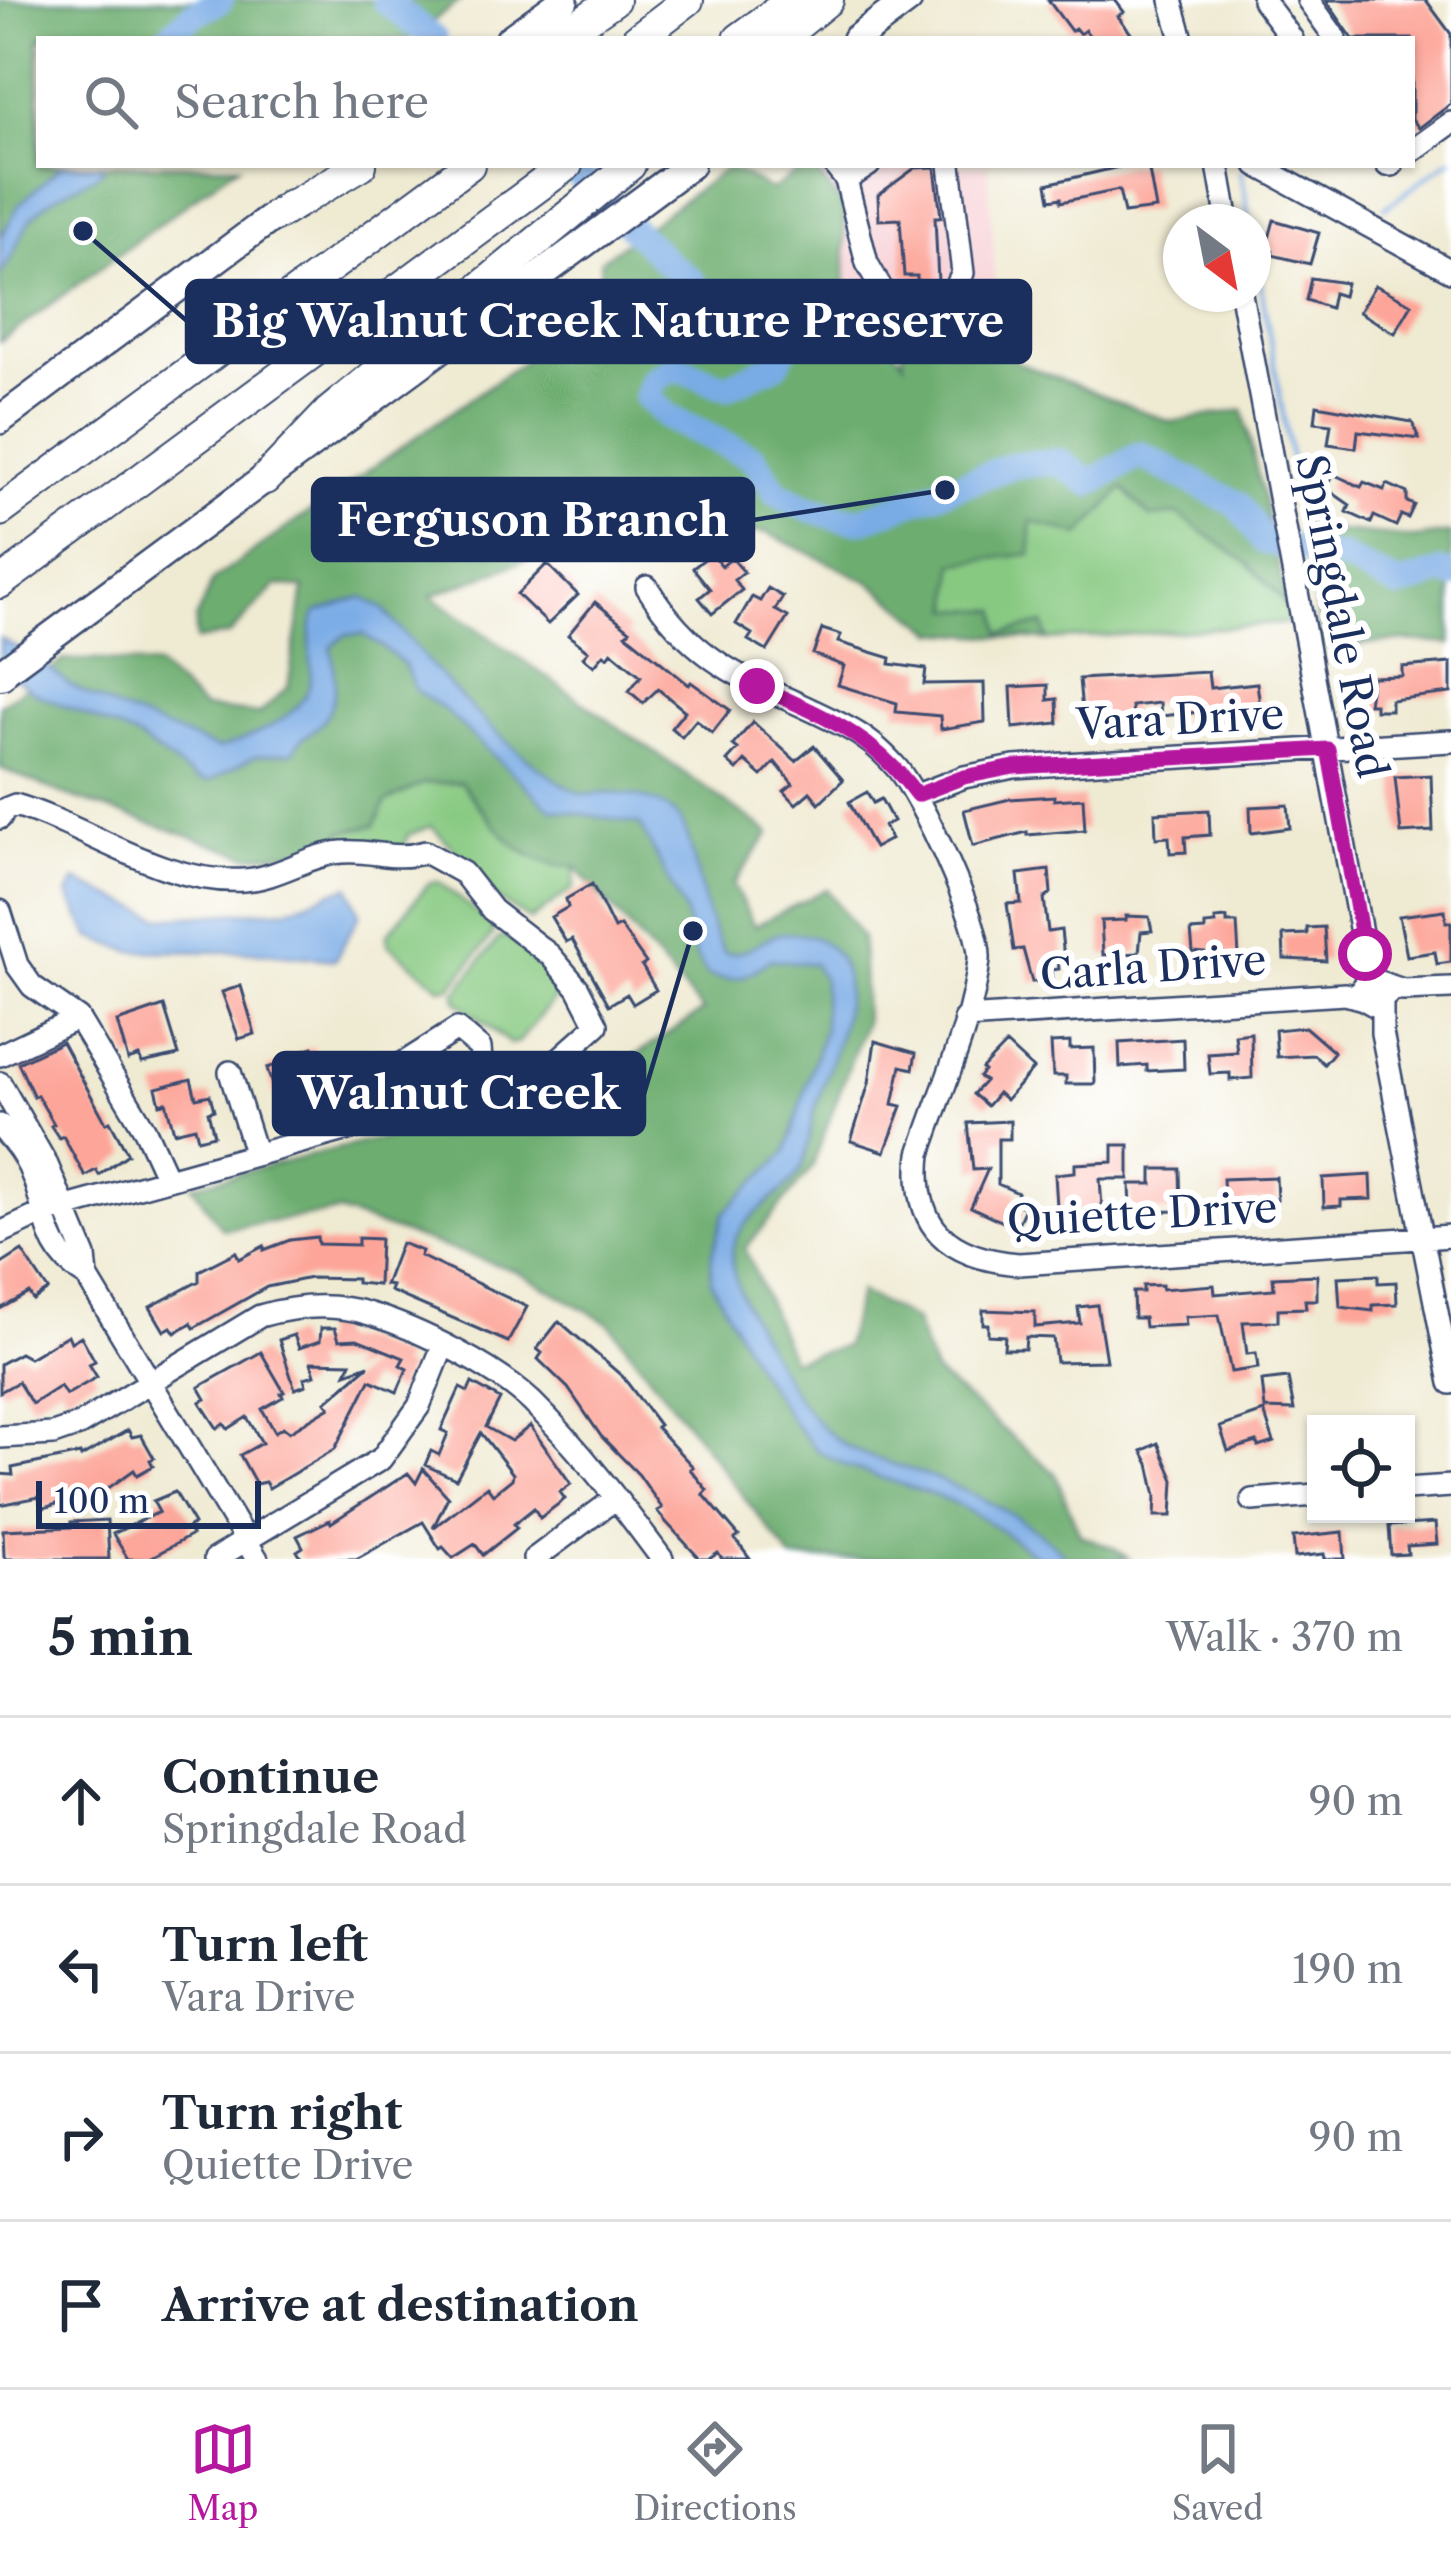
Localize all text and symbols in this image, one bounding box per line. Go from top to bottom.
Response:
search box [36,36,1415,168]
icon: search [78,69,144,135]
text: Search here [174,74,429,130]
north arrow [1163,204,1271,312]
callout: Big Walnut Creek Nature Preserve [187,281,1030,362]
text: Big Walnut Creek Nature Preserve [212,293,1004,349]
street label: Springdale Road [1285,450,1399,782]
callout: Ferguson Branch [313,479,753,560]
text: Ferguson Branch [337,492,729,548]
route end [730,659,784,713]
street label: Vara Drive [1074,688,1285,750]
route start [1338,927,1392,981]
street label: Carla Drive [1038,933,1268,1001]
callout: Walnut Creek [274,1053,644,1134]
text: Walnut Creek [297,1065,622,1121]
street label: Quiette Drive [1005,1181,1279,1247]
map controls [1307,1415,1415,1523]
button: locate [1307,1415,1415,1523]
scale bar [36,1475,261,1528]
text: 100 m [54,1481,149,1522]
text: 5 min [48,1606,193,1668]
text: Walk · 370 m [1166,1613,1403,1661]
text: Continue [162,1749,379,1805]
icon: ahead [48,1768,114,1834]
text: 90 m [1309,1777,1403,1825]
text: Springdale Road [162,1805,467,1853]
text: Turn left [162,1917,368,1973]
icon: left [48,1936,114,2002]
text: 190 m [1292,1945,1403,1993]
text: Vara Drive [162,1973,355,2021]
text: Turn right [162,2085,402,2141]
icon: right [48,2104,114,2170]
text: 90 m [1309,2113,1403,2161]
text: Quiette Drive [162,2141,413,2189]
icon: arrive [48,2272,114,2338]
text: Arrive at destination [162,2277,639,2333]
tab: Map [188,2416,258,2529]
tab: Directions [634,2416,797,2529]
tab: Saved [1172,2416,1263,2529]

